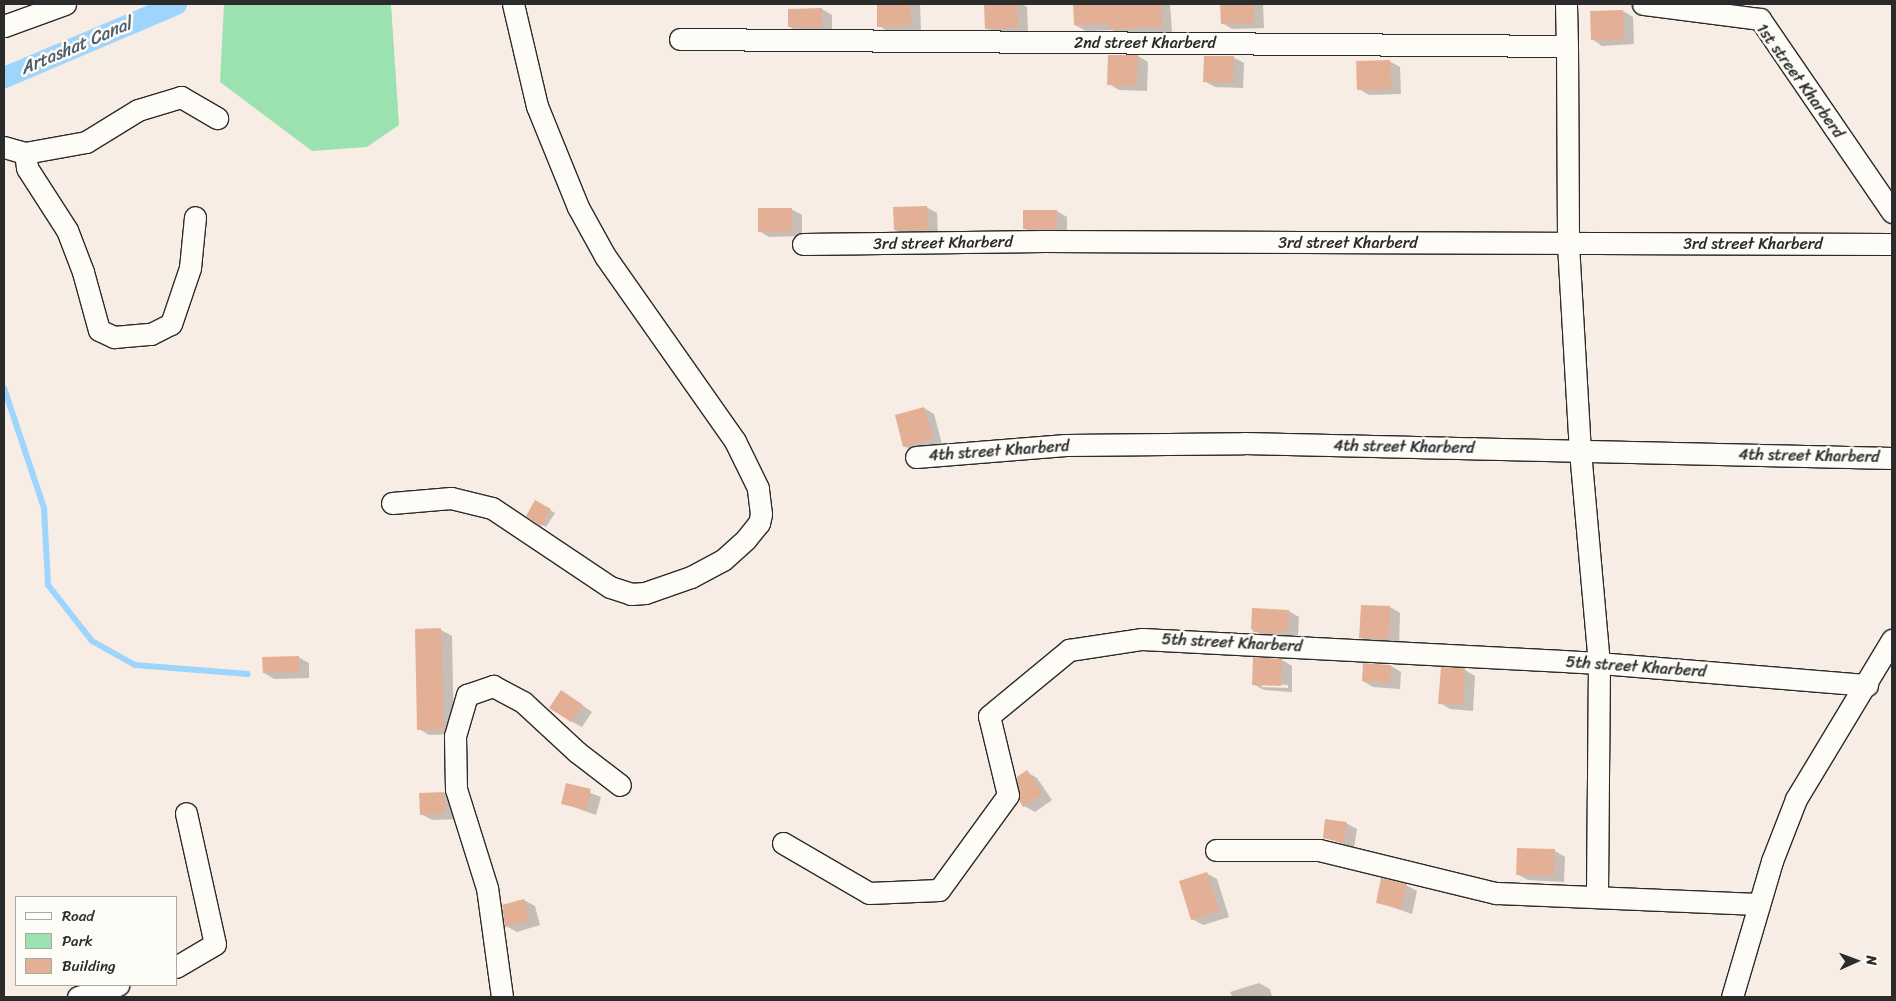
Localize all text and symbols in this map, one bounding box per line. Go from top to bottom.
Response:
water label: Artashat Canal [17,13,135,79]
street label: 1st street Kharberd [1752,19,1848,143]
street label: 2nd street Kharberd [1073,33,1217,53]
street label: 3rd street Kharberd [872,232,1014,254]
street label: 3rd street Kharberd [1278,233,1418,253]
street label: 3rd street Kharberd [1683,234,1823,254]
street label: 4th street Kharberd [927,436,1071,466]
street label: 4th street Kharberd [1333,436,1475,458]
street label: 4th street Kharberd [1738,445,1880,467]
street label: 5th street Kharberd [1160,630,1304,656]
street label: 5th street Kharberd [1564,652,1708,682]
legend [15,896,178,986]
text: Road [62,903,94,929]
text: Park [62,928,93,954]
north arrow [1831,936,1881,986]
text: Building [62,953,116,979]
text: N [1859,955,1884,966]

